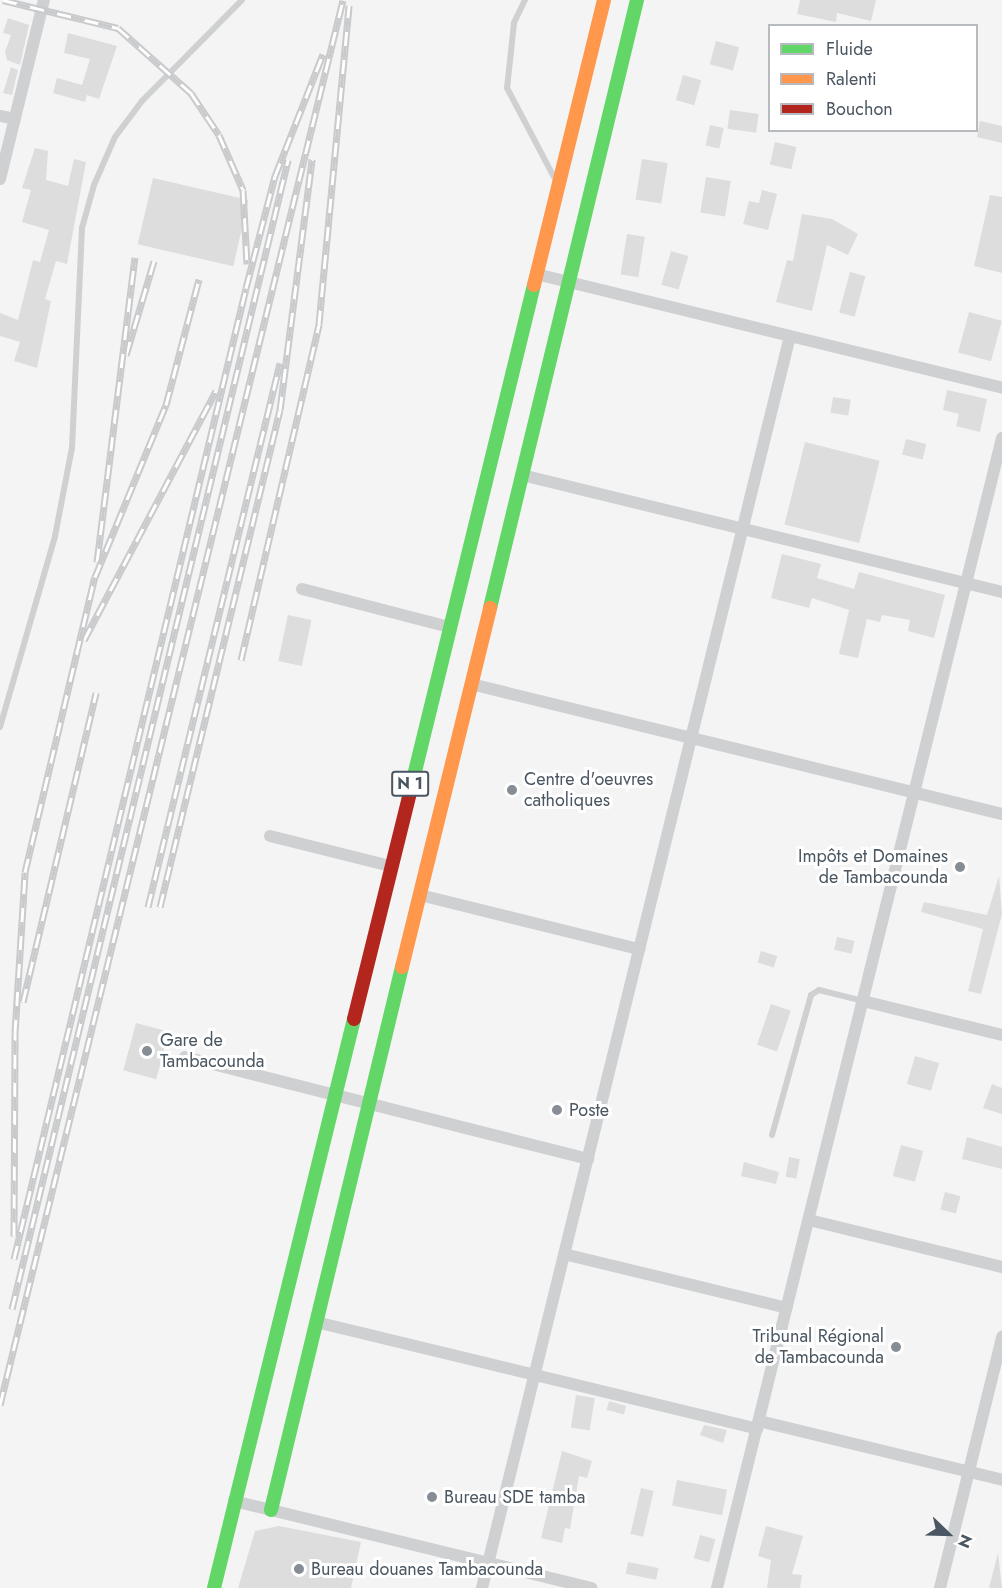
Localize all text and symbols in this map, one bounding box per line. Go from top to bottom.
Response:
legend [768,24,978,132]
text: Fluide [826,36,873,62]
text: Ralenti [826,66,877,92]
text: Bouchon [826,96,893,122]
place label: Centre d'oeuvres catholiques [524,769,653,812]
road number: N 1 [390,771,430,797]
marker: Centre d'oeuvres catholiques [505,783,519,797]
place label: Impôts et Domaines de Tambacounda [798,846,948,888]
marker: Impôts et Domaines de Tambacounda [953,860,967,874]
place label: Gare de Tambacounda [160,1030,264,1072]
marker: Gare de Tambacounda [138,1042,156,1060]
place label: Poste [569,1099,609,1121]
marker: Poste [550,1103,564,1117]
place label: Tribunal Régional de Tambacounda [752,1326,884,1368]
marker: Tribunal Régional de Tambacounda [889,1340,903,1354]
place label: Bureau SDE tamba [444,1486,586,1508]
marker: Bureau SDE tamba [425,1490,439,1504]
north arrow [918,1504,978,1564]
text: N [952,1531,978,1552]
place label: Bureau douanes Tambacounda [311,1558,543,1580]
marker: Bureau douanes Tambacounda [292,1562,306,1576]

